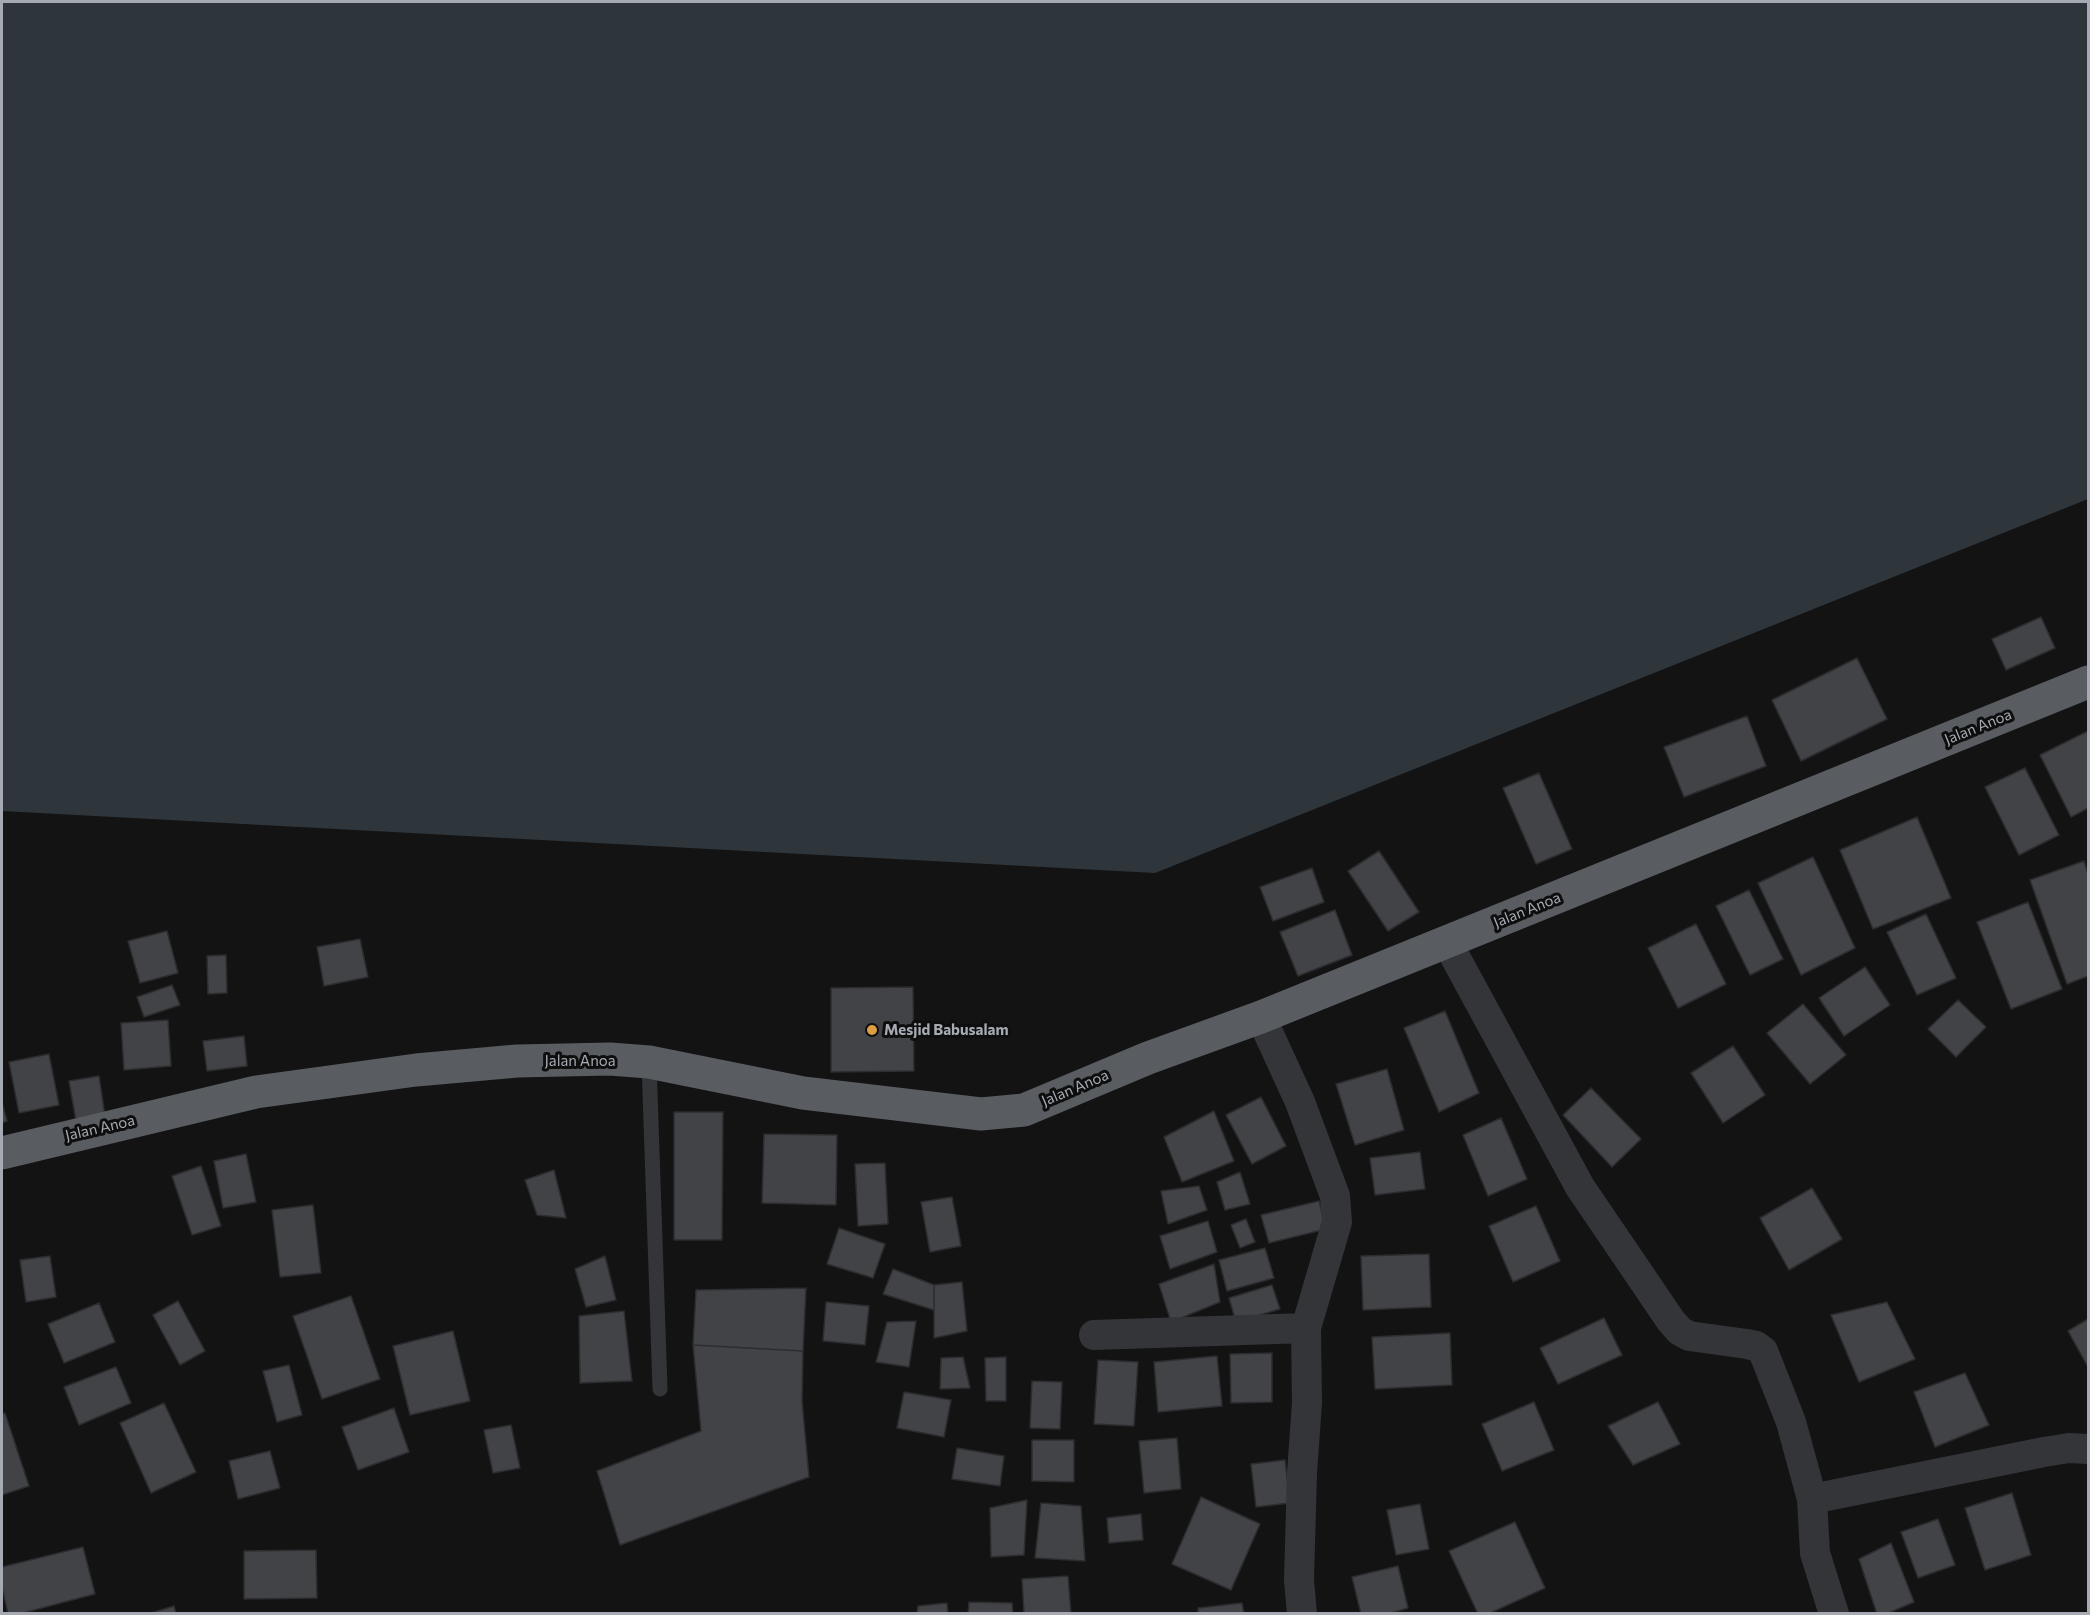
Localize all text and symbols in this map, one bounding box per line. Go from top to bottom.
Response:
street label: Jalan Anoa [1942,705,2014,749]
street label: Jalan Anoa [1491,888,1563,932]
place label: Mesjid Babusalam [884,1021,1008,1039]
marker: Mesjid Babusalam [865,1023,879,1037]
street label: Jalan Anoa [544,1052,616,1070]
street label: Jalan Anoa [1039,1066,1111,1110]
street label: Jalan Anoa [63,1111,137,1145]

